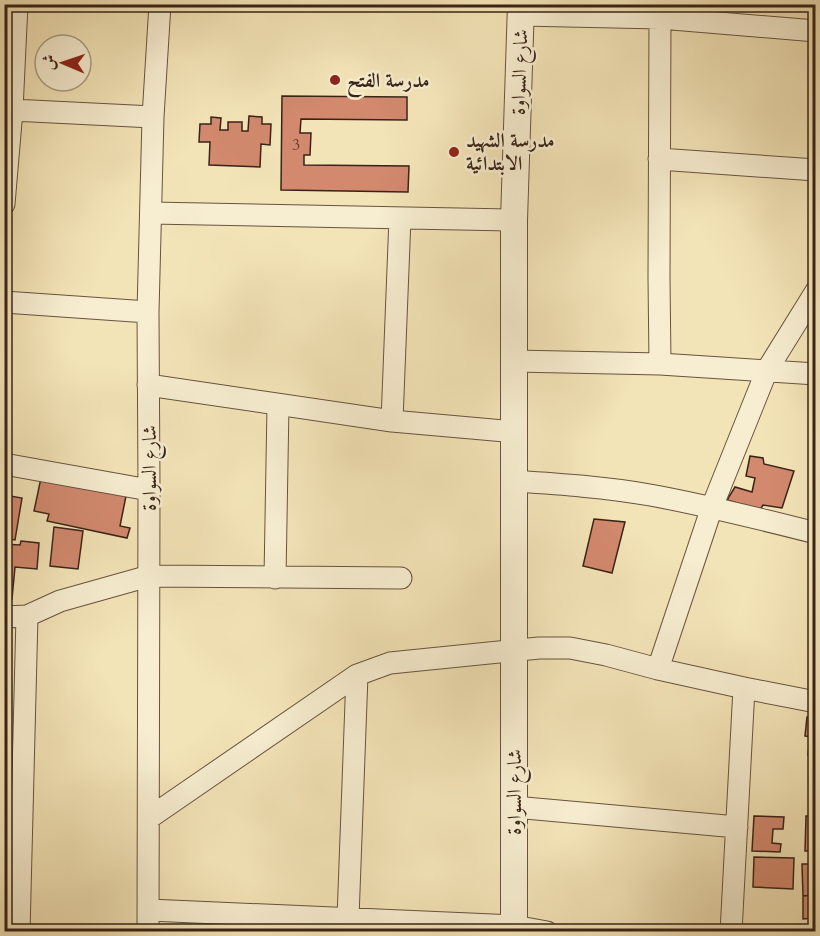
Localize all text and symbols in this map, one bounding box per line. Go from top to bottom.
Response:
street label: شارع السواوة [505,29,538,116]
north arrow [33,33,93,93]
text: ش [38,54,60,71]
place label: مدرسة الفتح [347,67,430,98]
marker: مدرسة الفتح [328,73,342,87]
place label: مدرسة الشهيد الابتدائية [466,127,554,177]
house number: 3 [292,134,300,156]
marker: مدرسة الشهيد الابتدائية [447,145,461,159]
street label: شارع السواوة [136,425,167,511]
street label: شارع السواوة [501,749,532,835]

